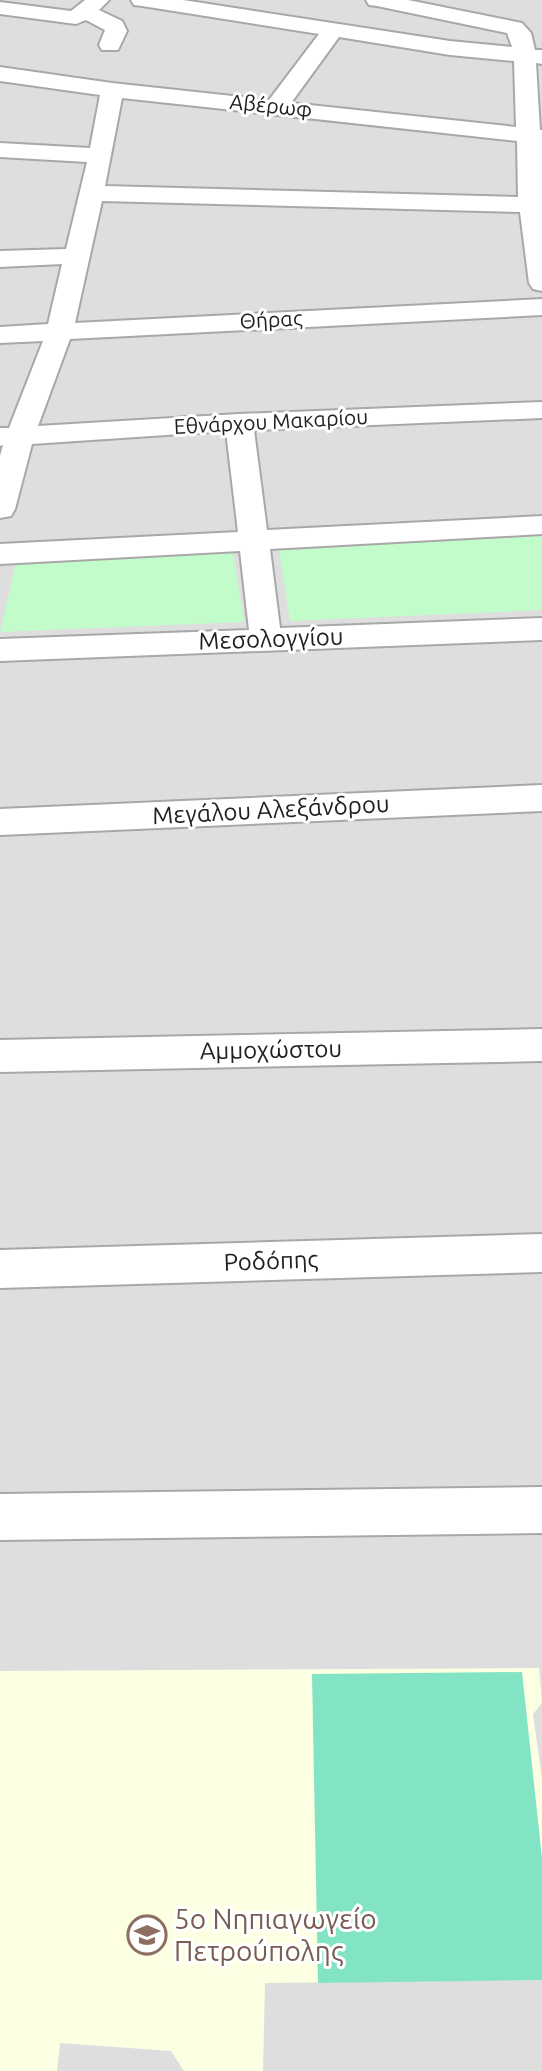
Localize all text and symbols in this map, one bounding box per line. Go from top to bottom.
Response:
street label: Αβέρωφ [229,89,314,121]
street label: Θήρας [239,305,303,333]
street label: Εθνάρχου Μακαρίου [173,404,369,438]
street label: Μεσολογγίου [198,622,344,655]
street label: Μεγάλου Αλεξάνδρου [152,790,390,829]
street label: Αμμοχώστου [200,1035,342,1064]
street label: Ροδόπης [223,1245,319,1276]
place label: 5ο Νηπιαγωγείο Πετρούπολης [174,1903,377,1967]
school or university icon: 5ο Νηπιαγωγείο Πετρούπολης [126,1914,168,1956]

